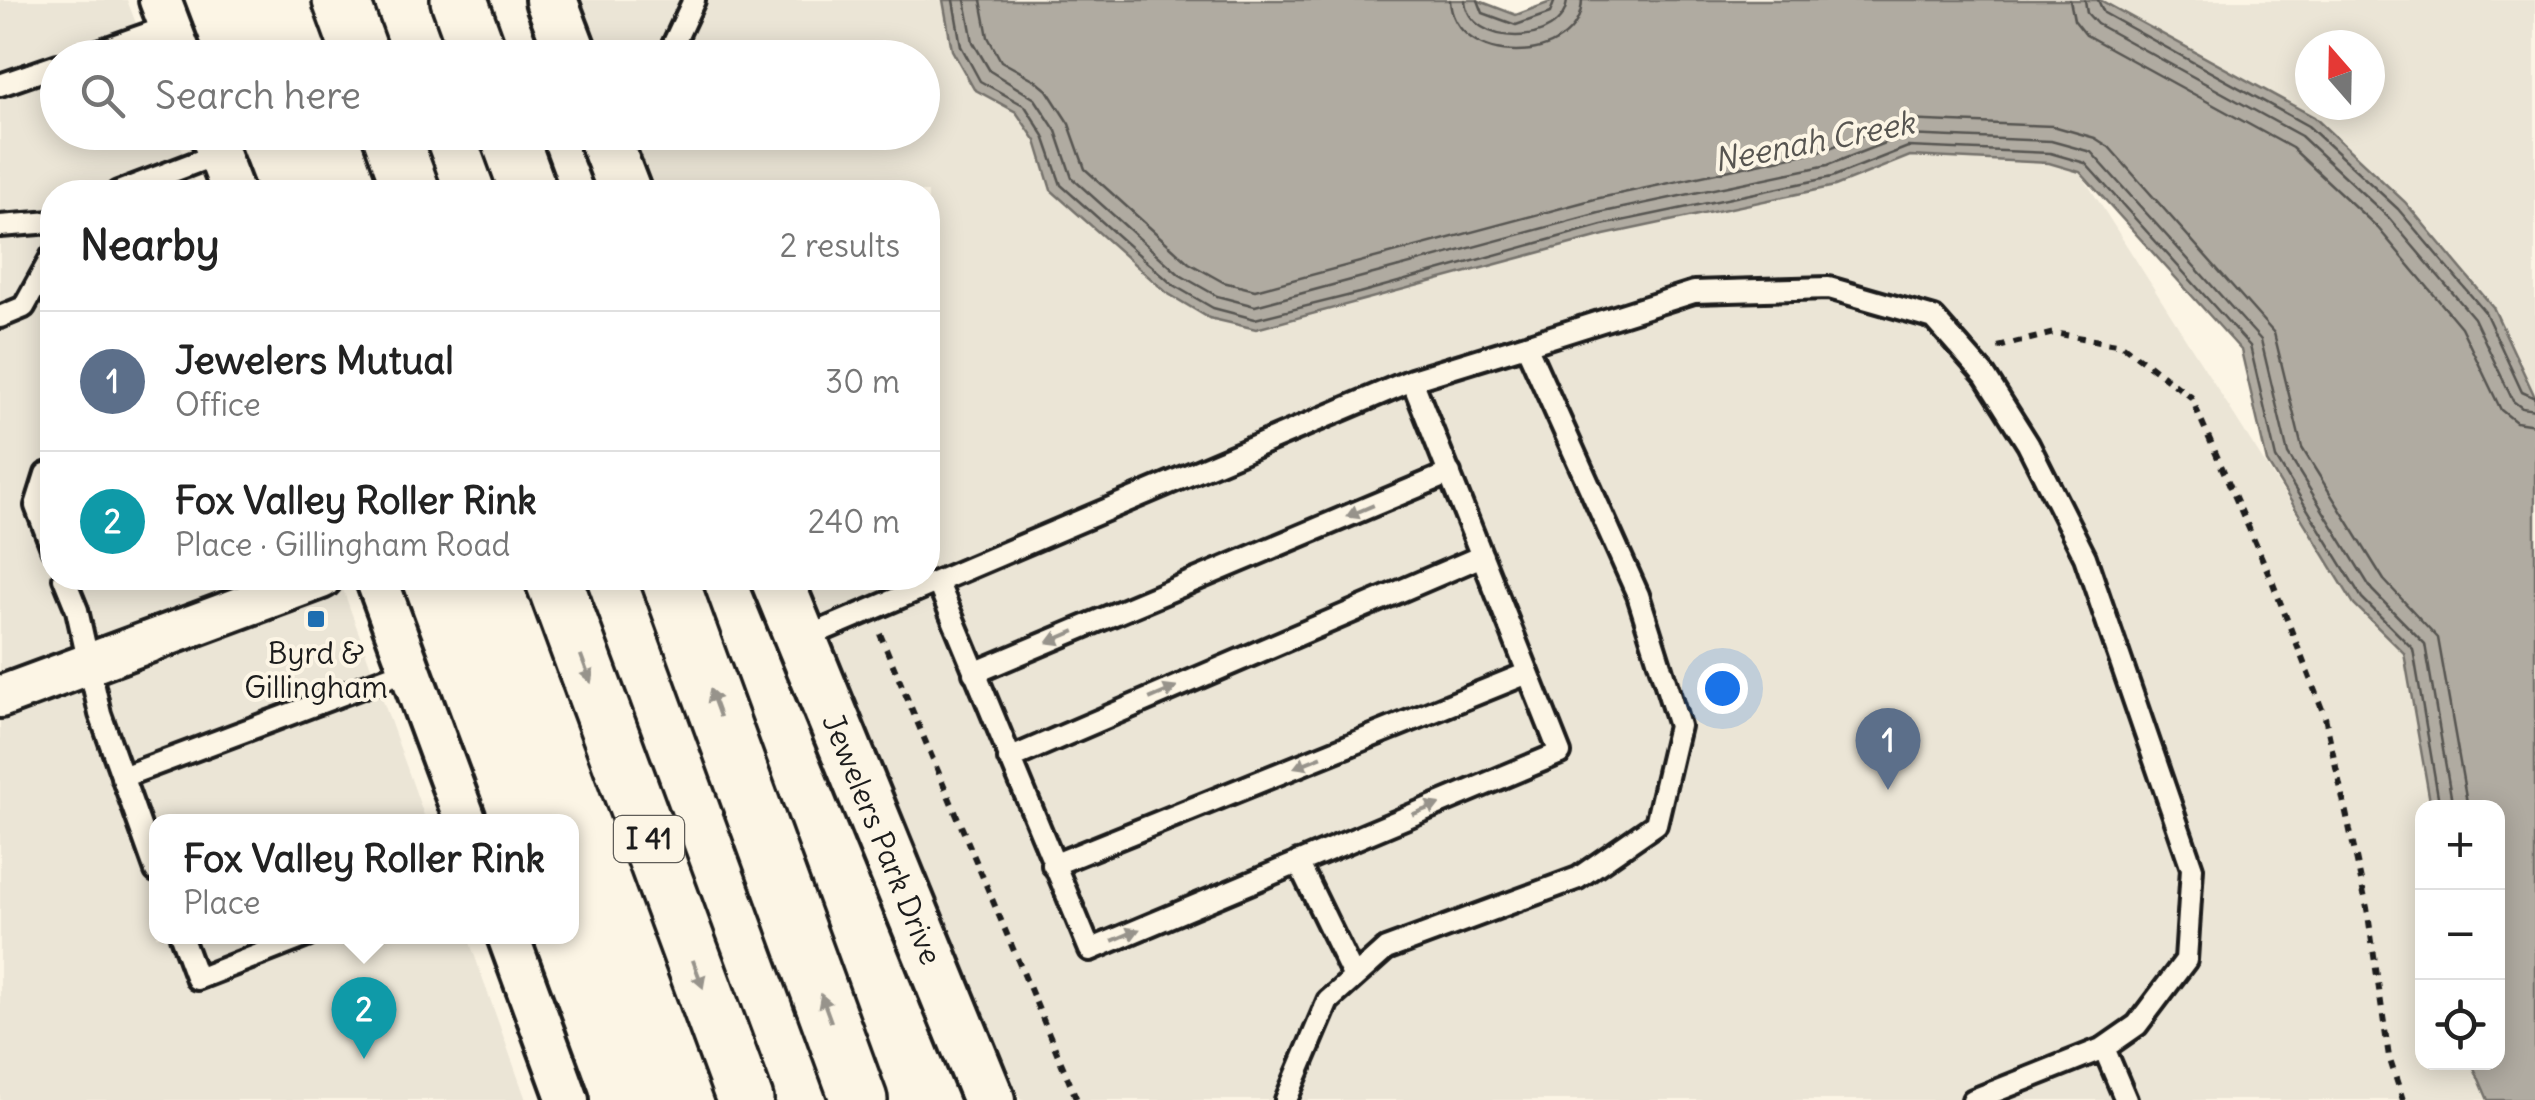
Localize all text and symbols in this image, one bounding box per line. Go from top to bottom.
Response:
north arrow [2295,30,2385,120]
search box [40,40,940,150]
icon: search [75,68,130,123]
text: Search here [155,72,361,119]
water label: Neenah Creek [1710,101,1920,180]
text: Nearby [80,219,219,271]
text: 2 results [780,225,900,266]
text: Jewelers Mutual [175,337,454,384]
text: 1 [106,361,119,402]
text: 30 m [825,361,900,402]
text: Office [175,384,261,425]
text: Fox Valley Roller Rink [175,477,537,524]
text: 2 [104,501,121,542]
text: 240 m [808,501,900,542]
one-way arrow [1345,503,1375,519]
text: Place · Gillingham Road [175,524,510,565]
marker: Byrd & Gillingham [305,608,327,630]
one-way arrow [1046,629,1075,645]
place label: Byrd & Gillingham [244,634,388,706]
one-way arrow [579,654,594,684]
your location [1697,663,1748,714]
one-way arrow [1148,685,1178,701]
one-way arrow [707,688,722,718]
street label: Jewelers Park Drive [814,708,951,970]
pin: 1 [1856,708,1920,790]
one-way arrow [1293,754,1323,770]
map controls [2415,800,2505,1070]
button: + [2415,800,2505,890]
one-way arrow [1411,801,1441,817]
popup [149,814,579,944]
road number: I 41 [614,816,684,862]
text: Fox Valley Roller Rink [183,835,545,882]
text: Place [183,882,261,923]
button: − [2415,890,2505,980]
one-way arrow [1111,927,1141,943]
one-way arrow [691,960,706,990]
pin: 2 [332,976,396,1059]
button: locate [2415,980,2505,1070]
one-way arrow [818,993,833,1023]

